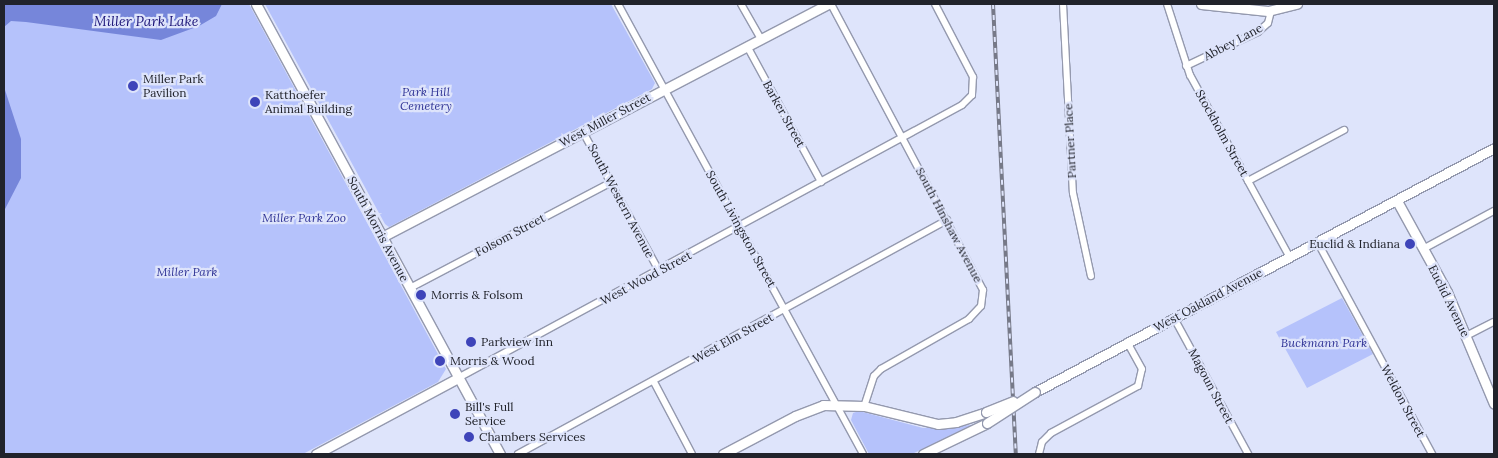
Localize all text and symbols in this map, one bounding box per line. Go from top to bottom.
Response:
water label: Miller Park Lake [94,13,198,29]
street label: Abbey Lane [1201,20,1265,64]
place label: Miller Park Pavilion [143,72,204,100]
street label: Barker Street [760,78,808,150]
marker: Miller Park Pavilion [127,80,139,92]
park label: Park Hill Cemetery [400,85,452,113]
street label: Stockholm Street [1192,87,1252,179]
place label: Katthoefer Animal Building [265,88,352,116]
street label: West Miller Street [557,90,653,150]
marker: Katthoefer Animal Building [249,96,261,108]
street label: Partner Place [1061,103,1079,179]
street label: South Western Avenue [585,142,657,260]
street label: South Hinshaw Avenue [913,165,985,285]
street label: South Livingston Street [703,168,779,290]
street label: South Morris Avenue [344,174,412,284]
park label: Miller Park Zoo [262,211,346,225]
street label: Folsom Street [473,211,547,259]
place label: Euclid & Indiana [1309,237,1400,251]
marker: Euclid & Indiana [1404,238,1416,250]
street label: West Wood Street [598,248,694,308]
street label: Euclid Avenue [1425,263,1473,339]
park label: Miller Park [156,265,218,279]
street label: West Oakland Avenue [1151,265,1265,335]
place label: Morris & Folsom [431,288,523,302]
marker: Morris & Folsom [415,289,427,301]
street label: West Elm Street [690,310,776,366]
place label: Parkview Inn [481,335,553,349]
marker: Parkview Inn [465,336,477,348]
park label: Buckmann Park [1281,336,1367,350]
street label: Magoun Street [1185,346,1237,426]
place label: Morris & Wood [450,354,535,368]
marker: Morris & Wood [434,355,446,367]
street label: Weldon Street [1378,362,1428,440]
place label: Bill's Full Service [465,400,514,428]
marker: Bill's Full Service [449,408,461,420]
place label: Chambers Services [479,430,585,444]
marker: Chambers Services [463,431,475,443]

